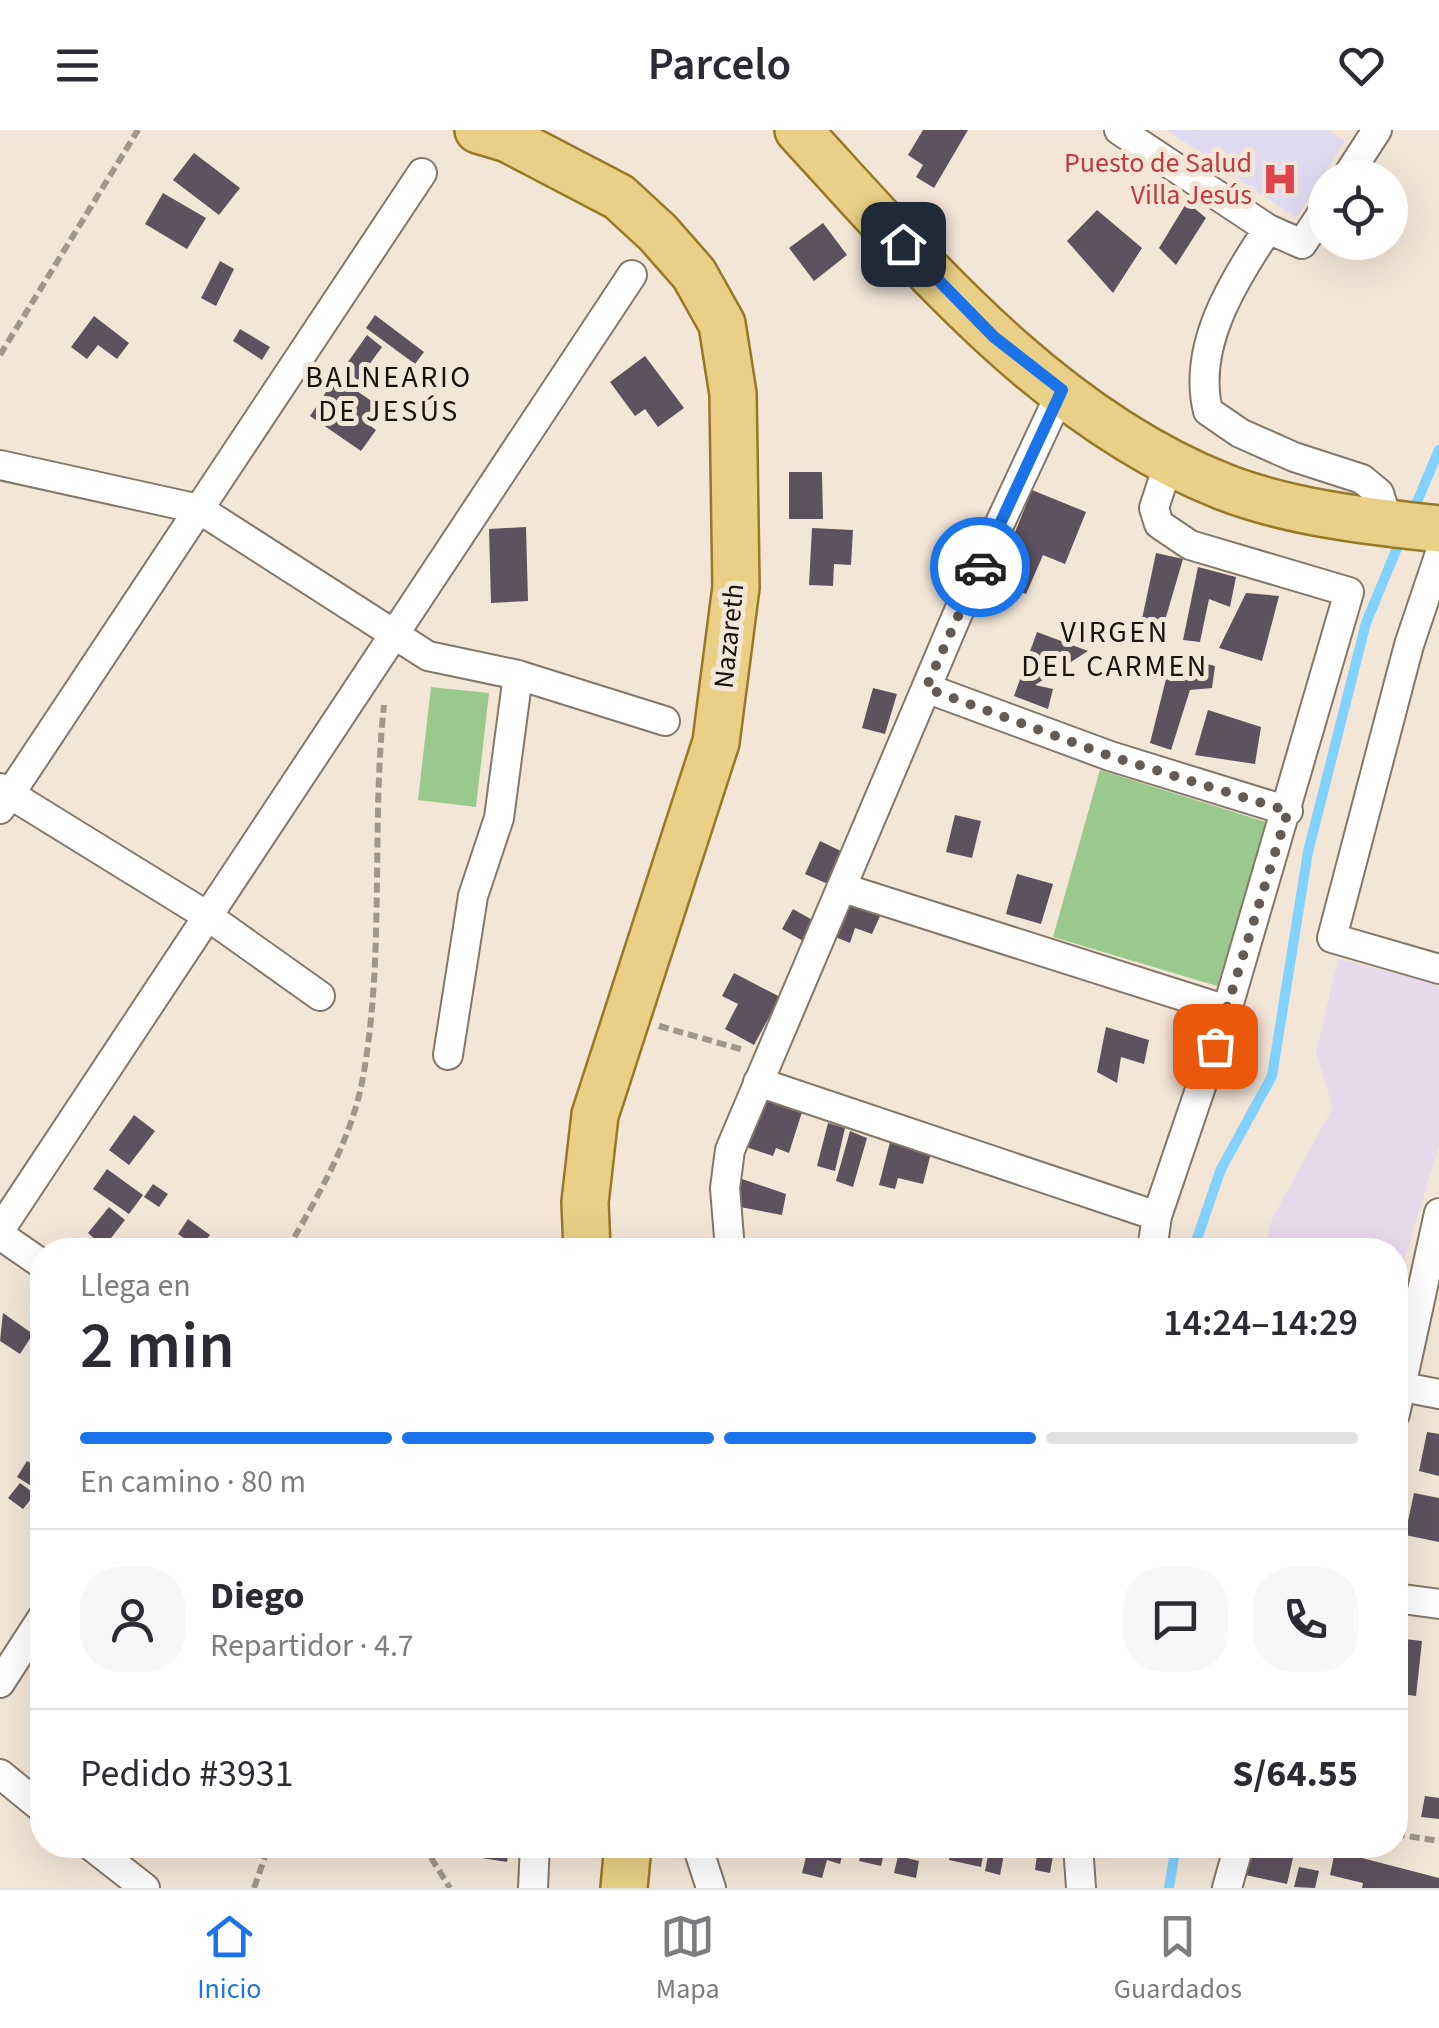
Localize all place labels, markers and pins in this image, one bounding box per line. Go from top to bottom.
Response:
place label: Puesto de Salud Villa Jesús [1064,143,1252,215]
hospital icon: Puesto de Salud Villa Jesús [1261,160,1299,198]
pin [861,202,946,287]
pin [1173,1004,1258,1089]

